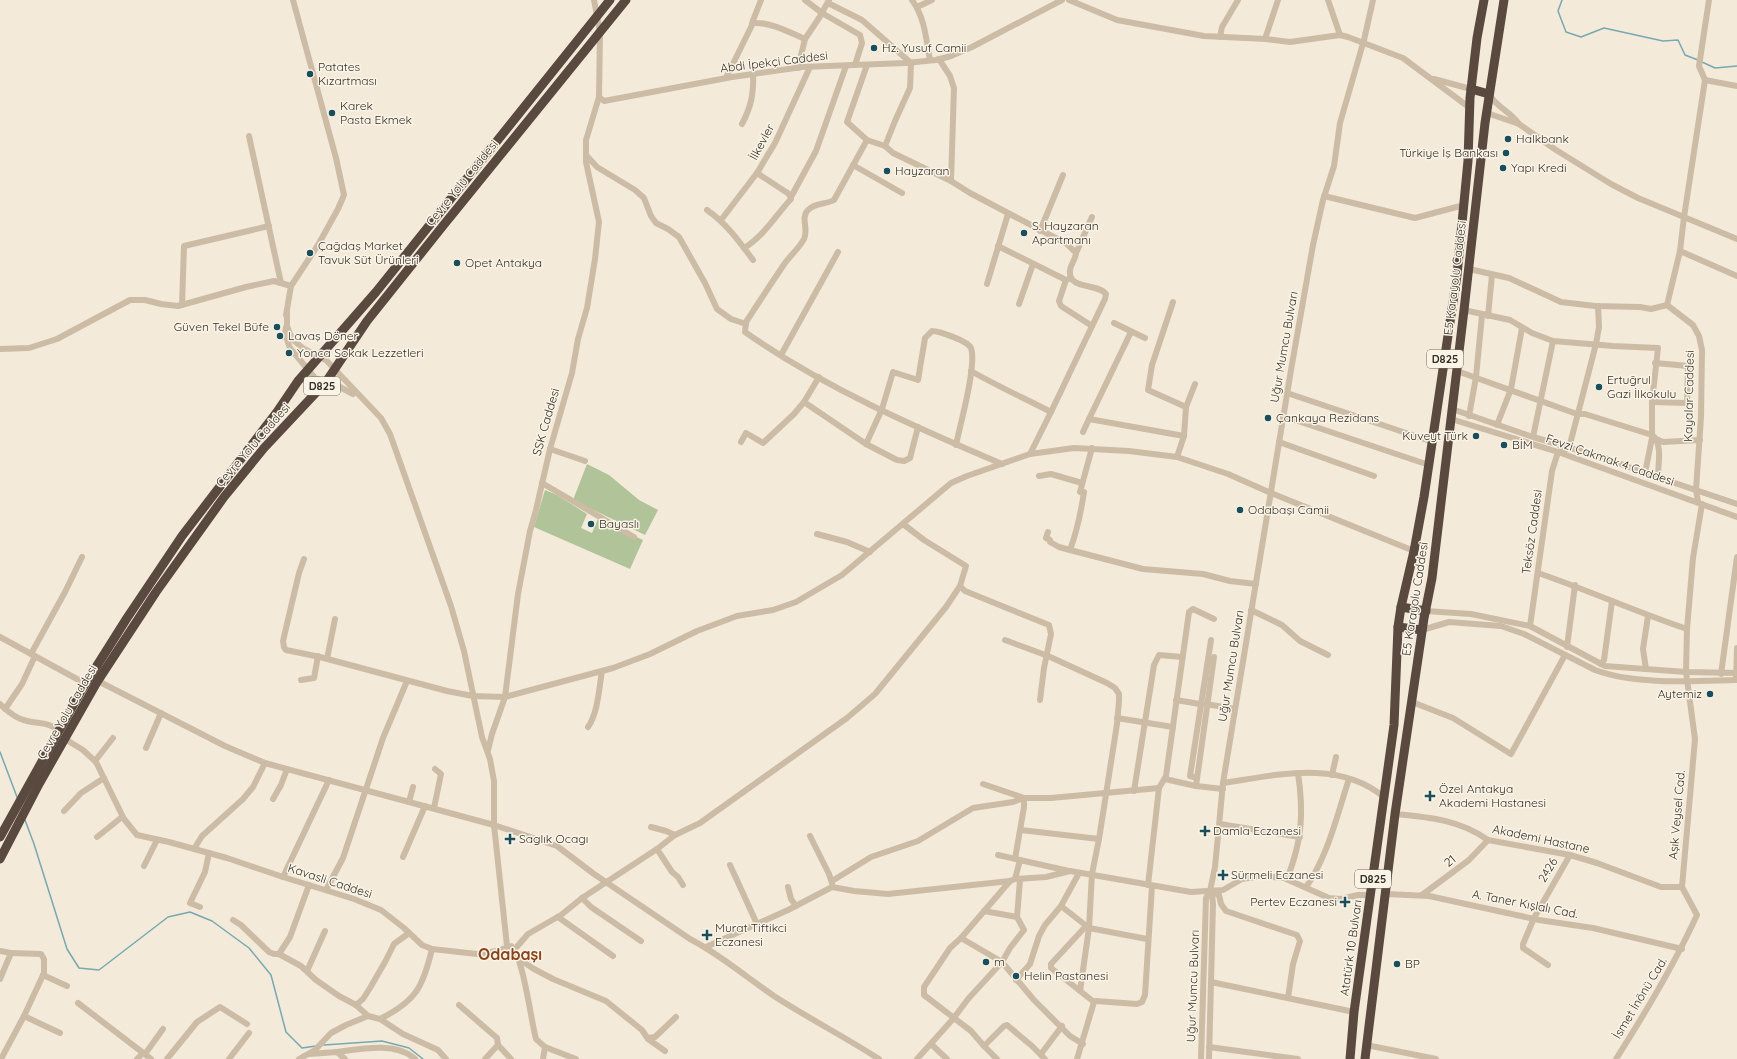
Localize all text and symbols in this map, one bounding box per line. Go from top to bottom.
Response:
place label: Hz. Yusuf Camii [882,40,966,55]
marker: Hz. Yusuf Camii [869,43,879,53]
street label: Abdi İpekçi Caddesi [719,47,829,76]
place label: Patates Kızartması [318,59,377,88]
marker: Patates Kızartması [305,69,315,79]
place label: Karek Pasta Ekmek [340,98,412,127]
marker: Karek Pasta Ekmek [327,108,337,118]
street label: İlkevler [746,121,778,163]
place label: Halkbank [1516,131,1569,146]
marker: Halkbank [1503,134,1513,144]
street label: Çevre Yolu Caddesi [422,137,501,229]
place label: Türkiye İş Bankası [1399,145,1498,160]
marker: Türkiye İş Bankası [1501,148,1511,158]
place label: Yapı Kredi [1511,160,1567,175]
place label: Hayzaran [895,163,949,178]
marker: Yapı Kredi [1498,163,1508,173]
marker: Hayzaran [882,166,892,176]
place label: S. Hayzaran Apartmanı [1032,218,1099,247]
street label: E5 Karayolu Caddesi [1440,220,1469,336]
marker: S. Hayzaran Apartmanı [1019,228,1029,238]
place label: Çağdaş Market Tavuk Süt Ürünleri [318,238,419,267]
marker: Çağdaş Market Tavuk Süt Ürünleri [305,248,315,258]
place label: Opet Antakya [465,255,542,270]
marker: Opet Antakya [452,258,462,268]
street label: Uğur Mumcu Bulvarı [1266,290,1301,404]
place label: Güven Tekel Büfe [174,319,269,334]
marker: Güven Tekel Büfe [272,322,282,332]
place label: Lavaş Döner [288,328,359,343]
marker: Lavaş Döner [275,331,285,341]
place label: Yonca Sokak Lezzetleri [297,345,424,360]
marker: Yonca Sokak Lezzetleri [284,348,294,358]
road number: D825 [1427,350,1463,368]
street label: Kayalar Caddesi [1680,350,1697,442]
place label: Ertuğrul Gazi İlkokulu [1607,372,1676,401]
road number: D825 [304,377,340,395]
marker: Ertuğrul Gazi İlkokulu [1594,382,1604,392]
street label: SSK Caddesi [529,386,562,457]
street label: Çevre Yolu Caddesi [212,400,293,490]
place label: Çankaya Rezidans [1276,410,1380,425]
marker: Çankaya Rezidans [1263,413,1273,423]
place label: Kuveyt Türk [1402,428,1468,443]
street label: Fevzi Çakmak 4 Caddesi [1544,430,1676,489]
marker: Kuveyt Türk [1471,431,1481,441]
place label: BİM [1512,437,1533,452]
marker: BİM [1499,440,1509,450]
street label: Teksöz Caddesi [1518,489,1545,575]
place label: Odabaşı Camii [1248,502,1329,517]
marker: Odabaşı Camii [1235,505,1245,515]
place label: Bayaslı [599,516,639,531]
marker: Bayaslı [586,519,596,529]
street label: E5 Karayolu Caddesi [1398,541,1431,657]
street label: Uğur Mumcu Bulvarı [1214,609,1247,723]
street label: Çevre Yolu Caddesi [34,662,100,761]
place label: Aytemiz [1658,686,1702,701]
marker: Aytemiz [1705,689,1715,699]
street label: Aşık Veysel Cad. [1665,770,1688,860]
place label: Özel Antakya Akademi Hastanesi [1439,781,1546,810]
marker: Özel Antakya Akademi Hastanesi [1424,790,1436,802]
street label: Akademi Hastane [1491,821,1591,856]
place label: Damla Eczanesi [1213,823,1301,838]
marker: Damla Eczanesi [1200,826,1210,836]
place label: Saglık Ocagı [519,831,588,846]
marker: Saglık Ocagı [504,833,516,845]
street label: 21 [1441,851,1459,870]
street label: 2426 [1534,854,1561,885]
street label: Kavasli Caddesi [286,860,374,901]
place label: Sürmeli Eczanesi [1231,867,1323,882]
marker: Sürmeli Eczanesi [1218,870,1228,880]
road number: D825 [1355,870,1391,888]
street label: A. Taner Kışlalı Cad. [1471,886,1579,921]
place label: Pertev Eczanesi [1250,894,1337,909]
marker: Pertev Eczanesi [1340,897,1350,907]
street label: Atatürk 10 Bulvarı [1336,899,1365,997]
place label: Murat Tiftikci Eczanesi [715,920,787,949]
street label: Uğur Mumcu Bulvarı [1183,929,1202,1043]
marker: Murat Tiftikci Eczanesi [702,930,712,940]
district label: Odabaşı [478,944,542,964]
place label: m [994,954,1005,969]
street label: İsmet İnönü Cad. [1609,954,1670,1041]
place label: BP [1405,956,1420,971]
marker: m [981,957,991,967]
marker: BP [1392,959,1402,969]
place label: Helin Pastanesi [1024,968,1108,983]
marker: Helin Pastanesi [1011,971,1021,981]

